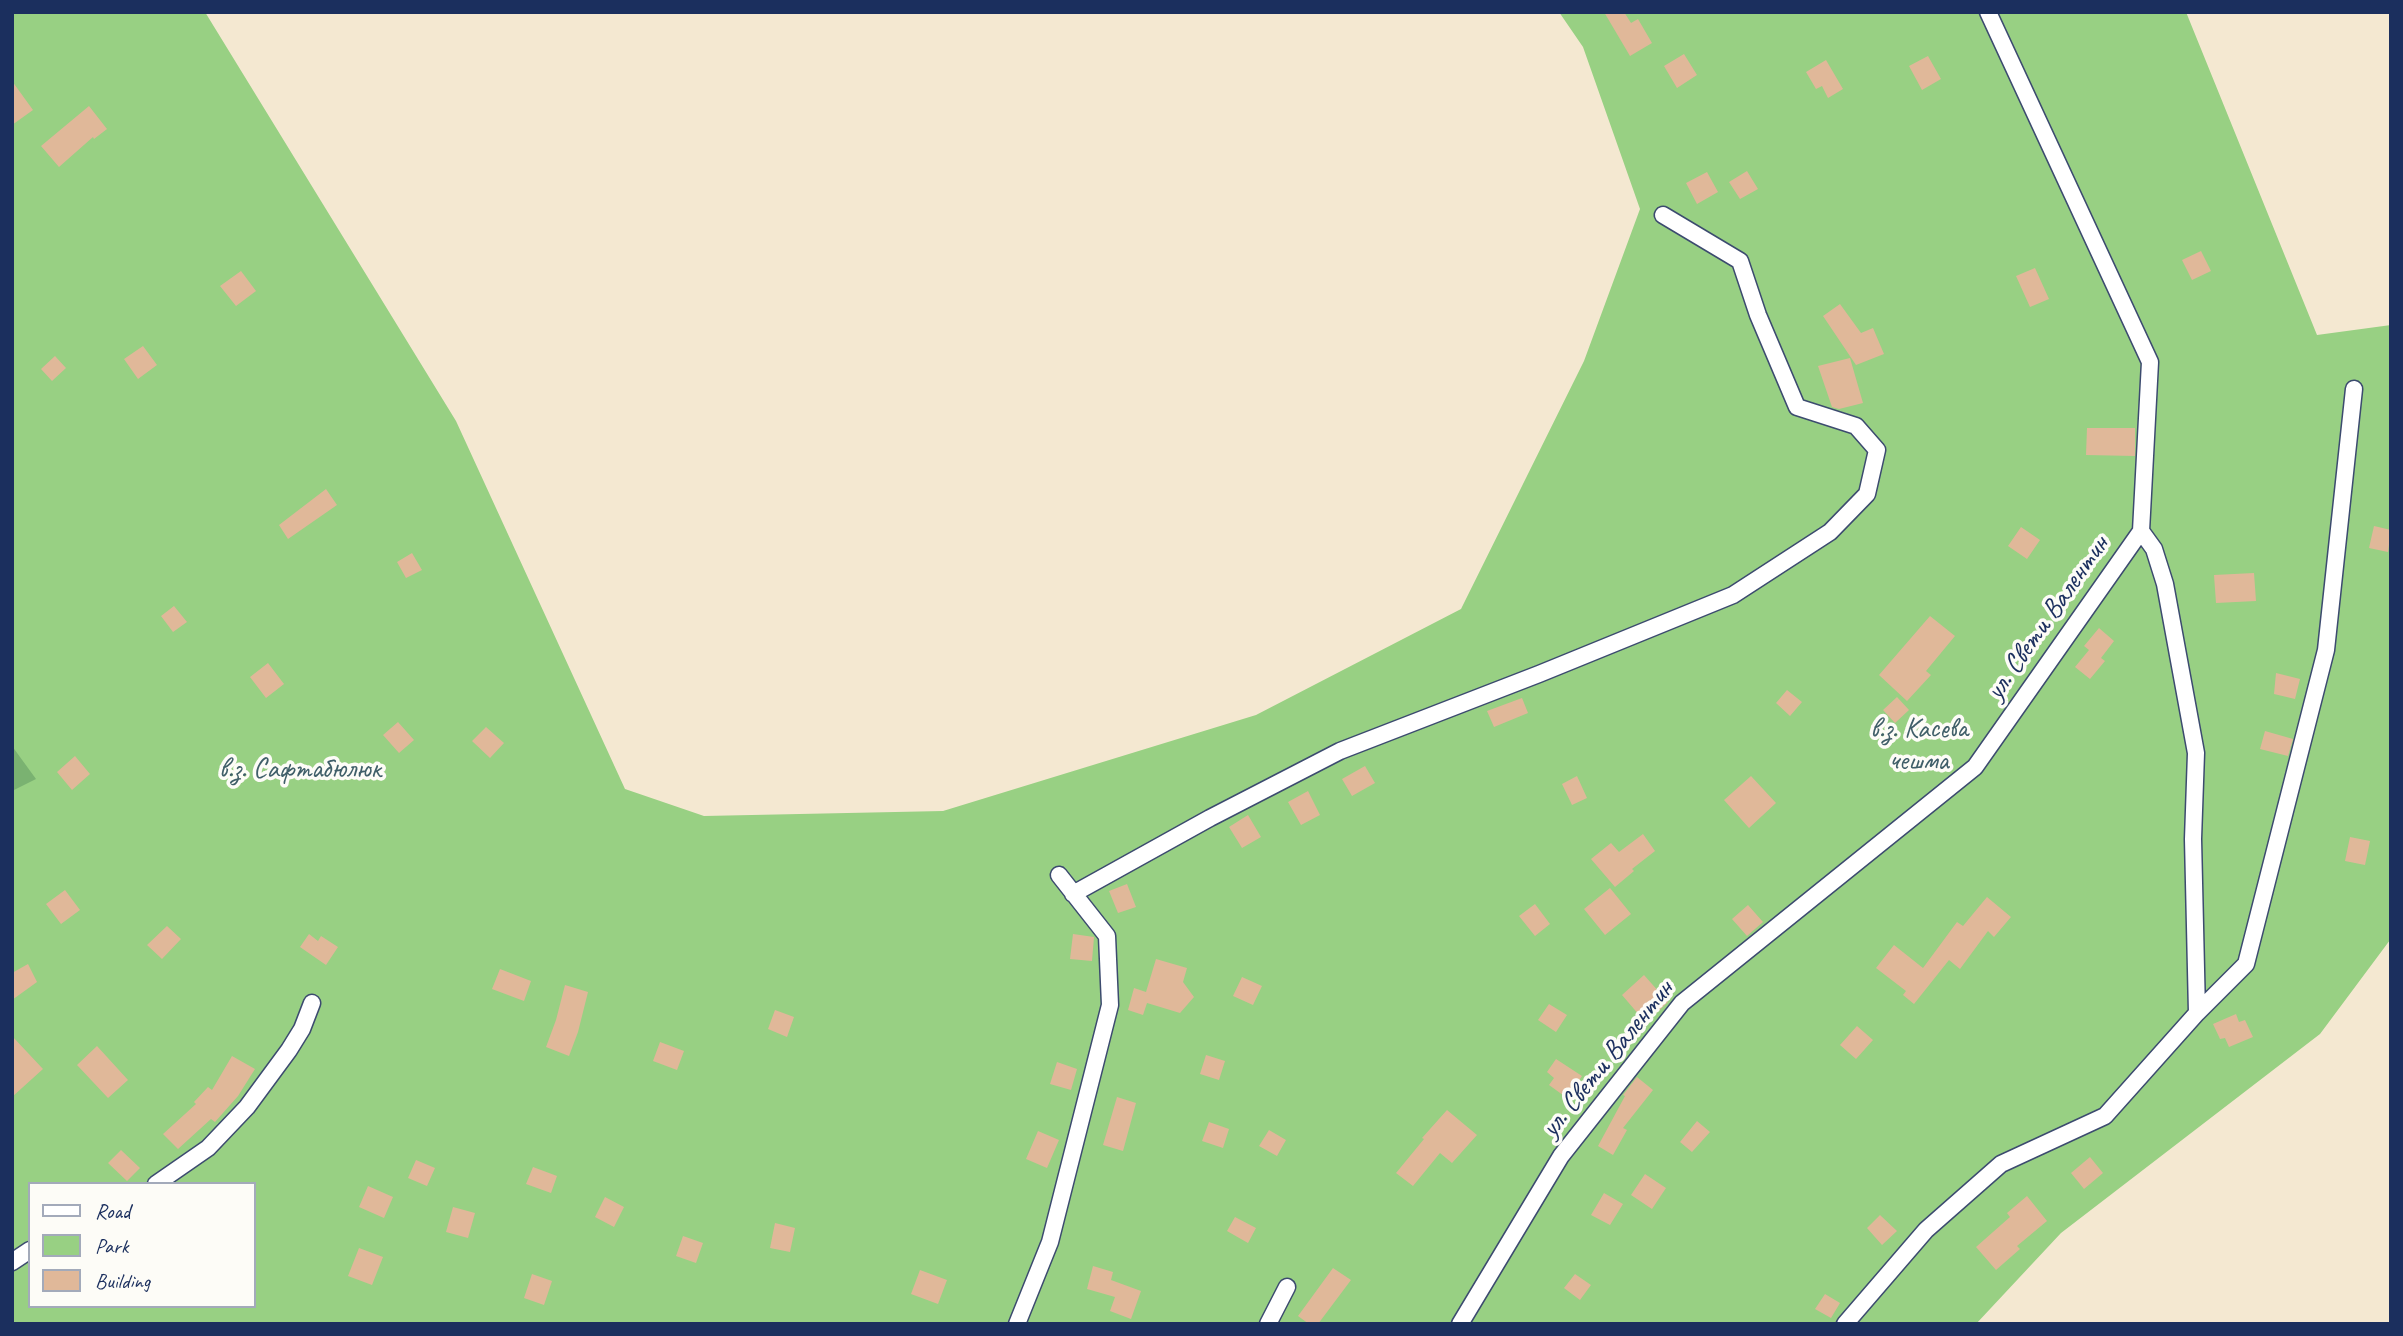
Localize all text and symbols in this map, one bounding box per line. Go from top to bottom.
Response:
street label: ул. Свети Валентин [1979,529,2117,707]
park label: в.з. Касева чешма [1870,713,1968,779]
park label: в.з. Сафтабюлюк [219,753,381,787]
street label: ул. Свети Валентин [1534,973,1682,1145]
legend [28,1182,256,1308]
text: Road [95,1198,130,1224]
text: Park [95,1233,128,1259]
text: Building [95,1268,150,1294]

